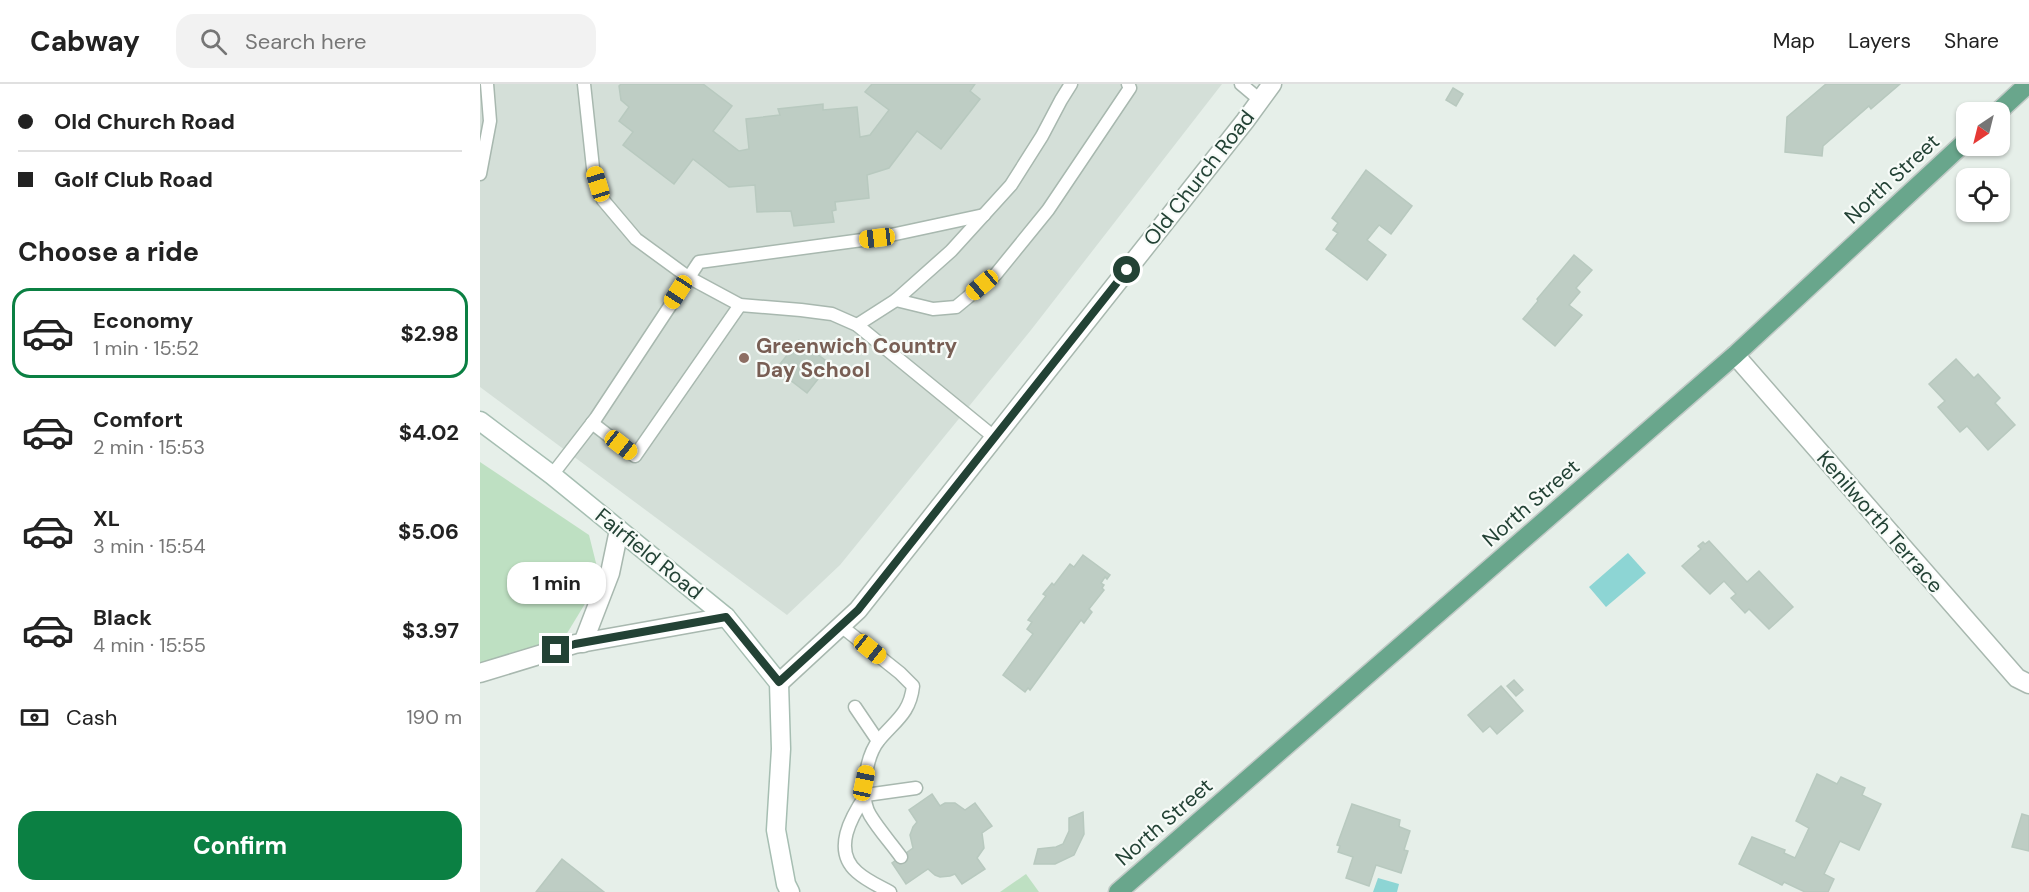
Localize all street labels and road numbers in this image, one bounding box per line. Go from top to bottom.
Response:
street label: Old Church Road [1137,104,1261,252]
street label: North Street [1839,128,1945,230]
street label: Kenilworth Terrace [1810,445,1950,599]
street label: North Street [1476,453,1586,553]
street label: Fairfield Road [589,502,709,606]
street label: North Street [1109,772,1219,872]

